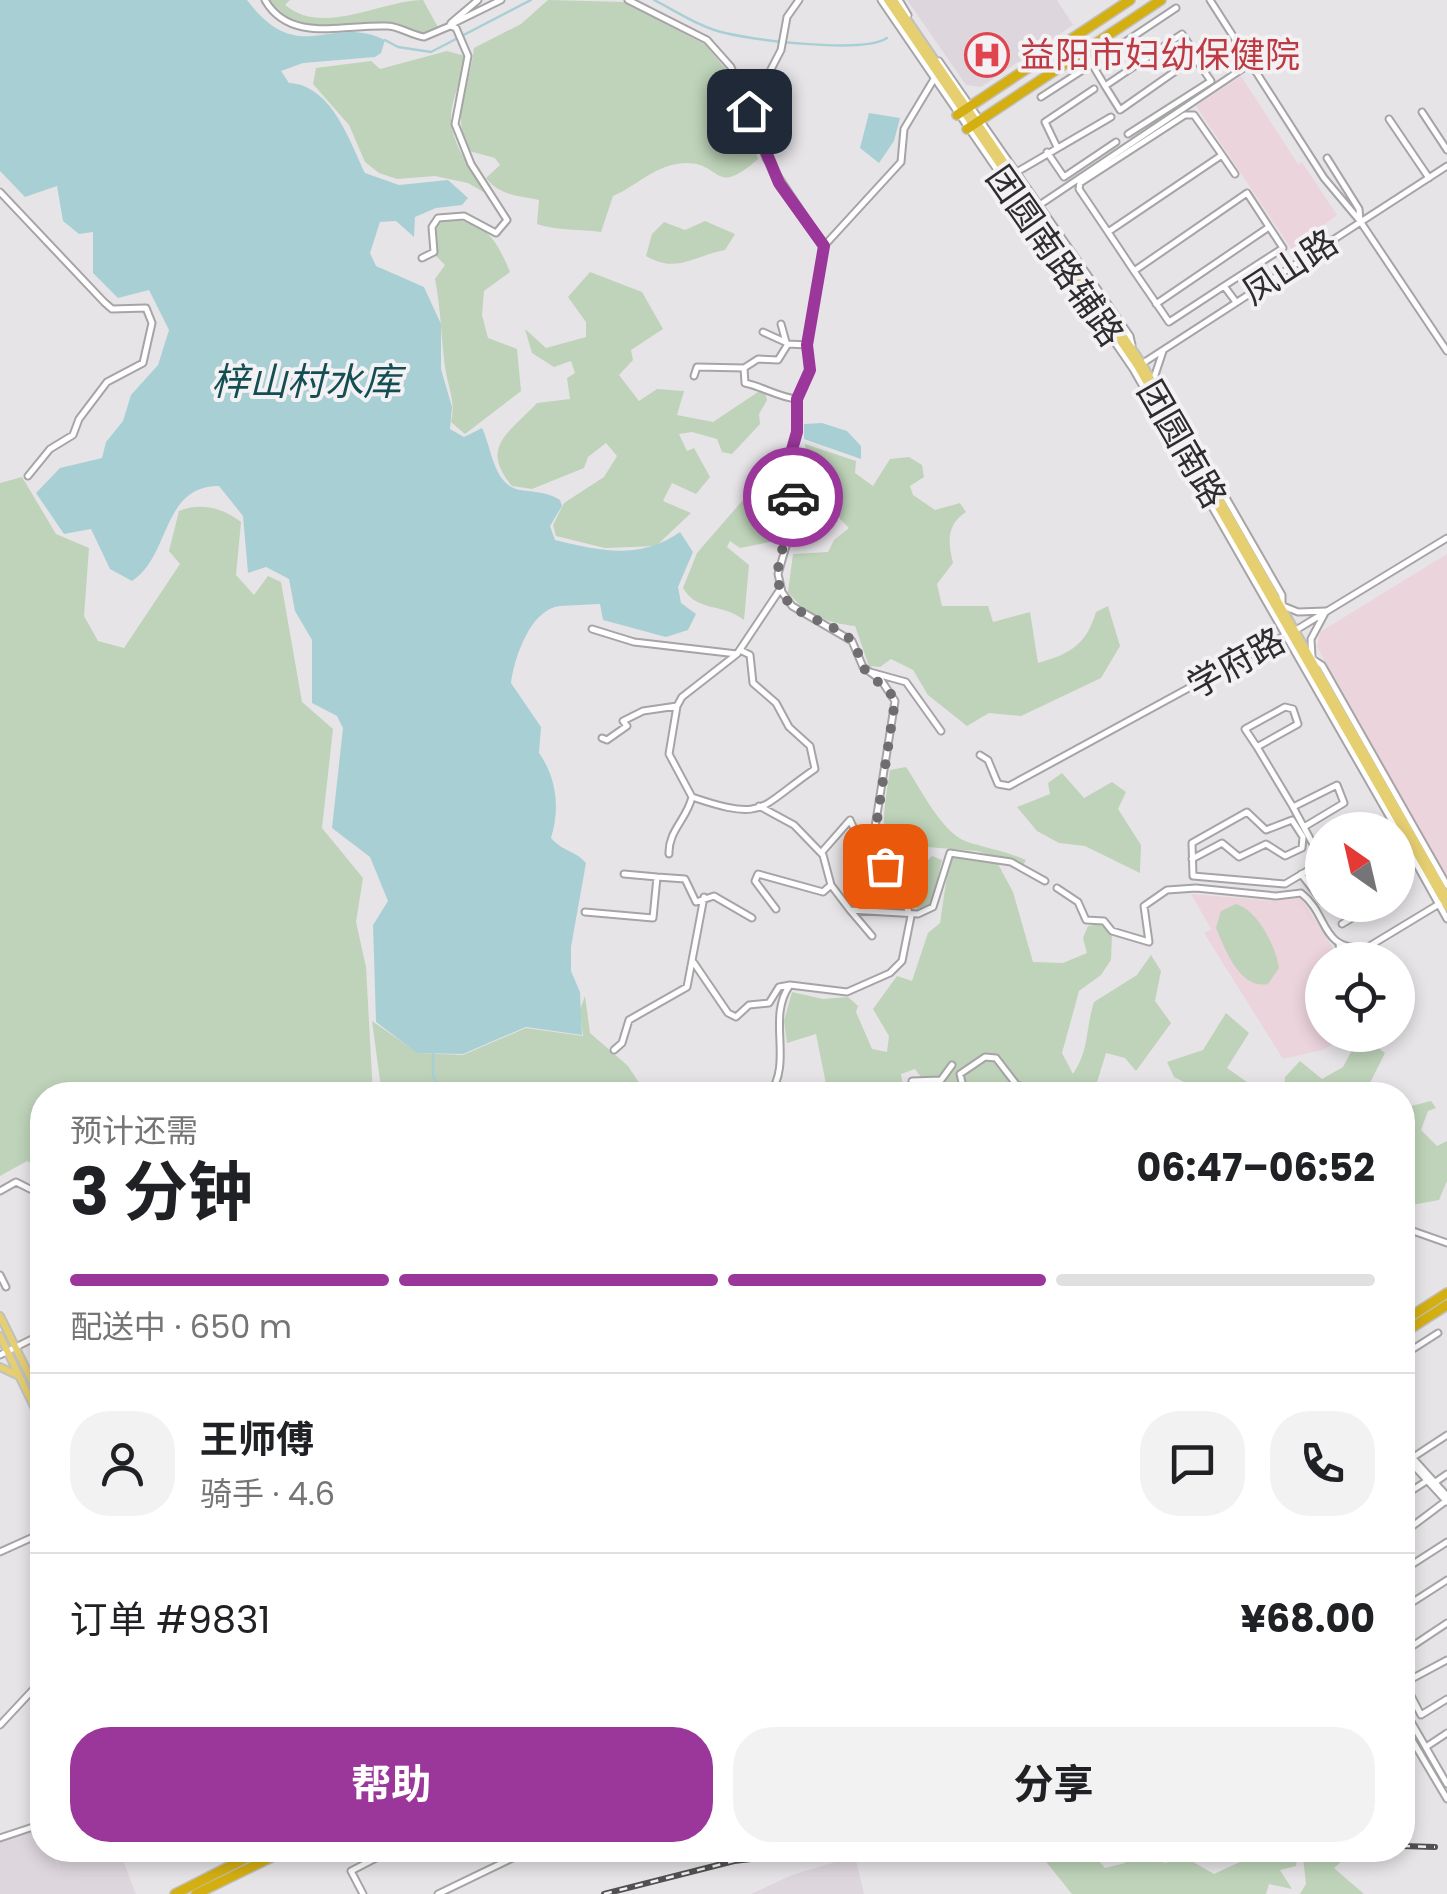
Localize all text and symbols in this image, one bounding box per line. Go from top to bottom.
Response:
place label: 益阳市妇幼保健院 [1020,30,1300,79]
hospital icon: 益阳市妇幼保健院 [964,32,1010,78]
pin [707,69,792,154]
icon: home [722,84,777,139]
street label: 团圆南路辅路 [975,156,1136,356]
street label: 凤山路 [1232,217,1347,316]
water label: 梓山村水库 [211,355,407,408]
street label: 团圆南路 [1126,371,1239,517]
courier [743,447,843,547]
icon: car [766,470,821,525]
street label: 学府路 [1178,616,1294,709]
north arrow [1305,812,1415,922]
map controls [1305,812,1415,1052]
pin [843,824,928,909]
icon: bag [858,839,913,894]
button: locate [1305,942,1415,1052]
text: 预计还需 [70,1108,198,1153]
text: 06:47–06:52 [1137,1141,1375,1194]
text: 3 分钟 [70,1147,253,1238]
text: 配送中 · 650 m [70,1304,292,1349]
button: person [70,1411,175,1516]
button: chat [1140,1411,1245,1516]
button: phone [1270,1411,1375,1516]
text: 王师傅 [200,1413,314,1466]
text: 骑手 · 4.6 [200,1471,335,1516]
text: ¥68.00 [1240,1592,1375,1645]
text: 订单 #9831 [70,1593,271,1646]
button: 帮助 [70,1727,713,1842]
button: 分享 [733,1727,1375,1842]

